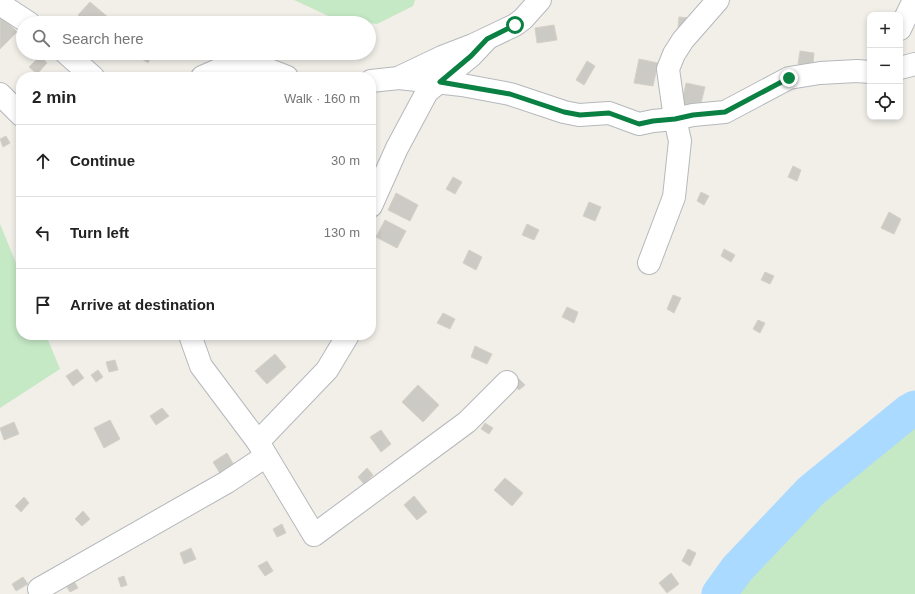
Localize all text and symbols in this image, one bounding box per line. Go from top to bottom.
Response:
map controls [867,12,903,120]
button: + [867,12,903,48]
search box [16,16,376,60]
route start [506,16,524,34]
icon: search [30,27,52,49]
text: Search here [62,30,144,47]
button: − [867,48,903,84]
route end [780,69,798,87]
button: locate [867,84,903,120]
text: 2 min [32,88,76,107]
text: Walk · 160 m [284,91,360,106]
icon: ahead [32,150,54,172]
text: Continue [70,152,135,169]
text: 30 m [331,153,360,168]
icon: left [32,222,54,244]
text: Turn left [70,224,129,241]
text: 130 m [324,225,360,240]
icon: arrive [32,294,54,316]
text: Arrive at destination [70,296,215,313]

